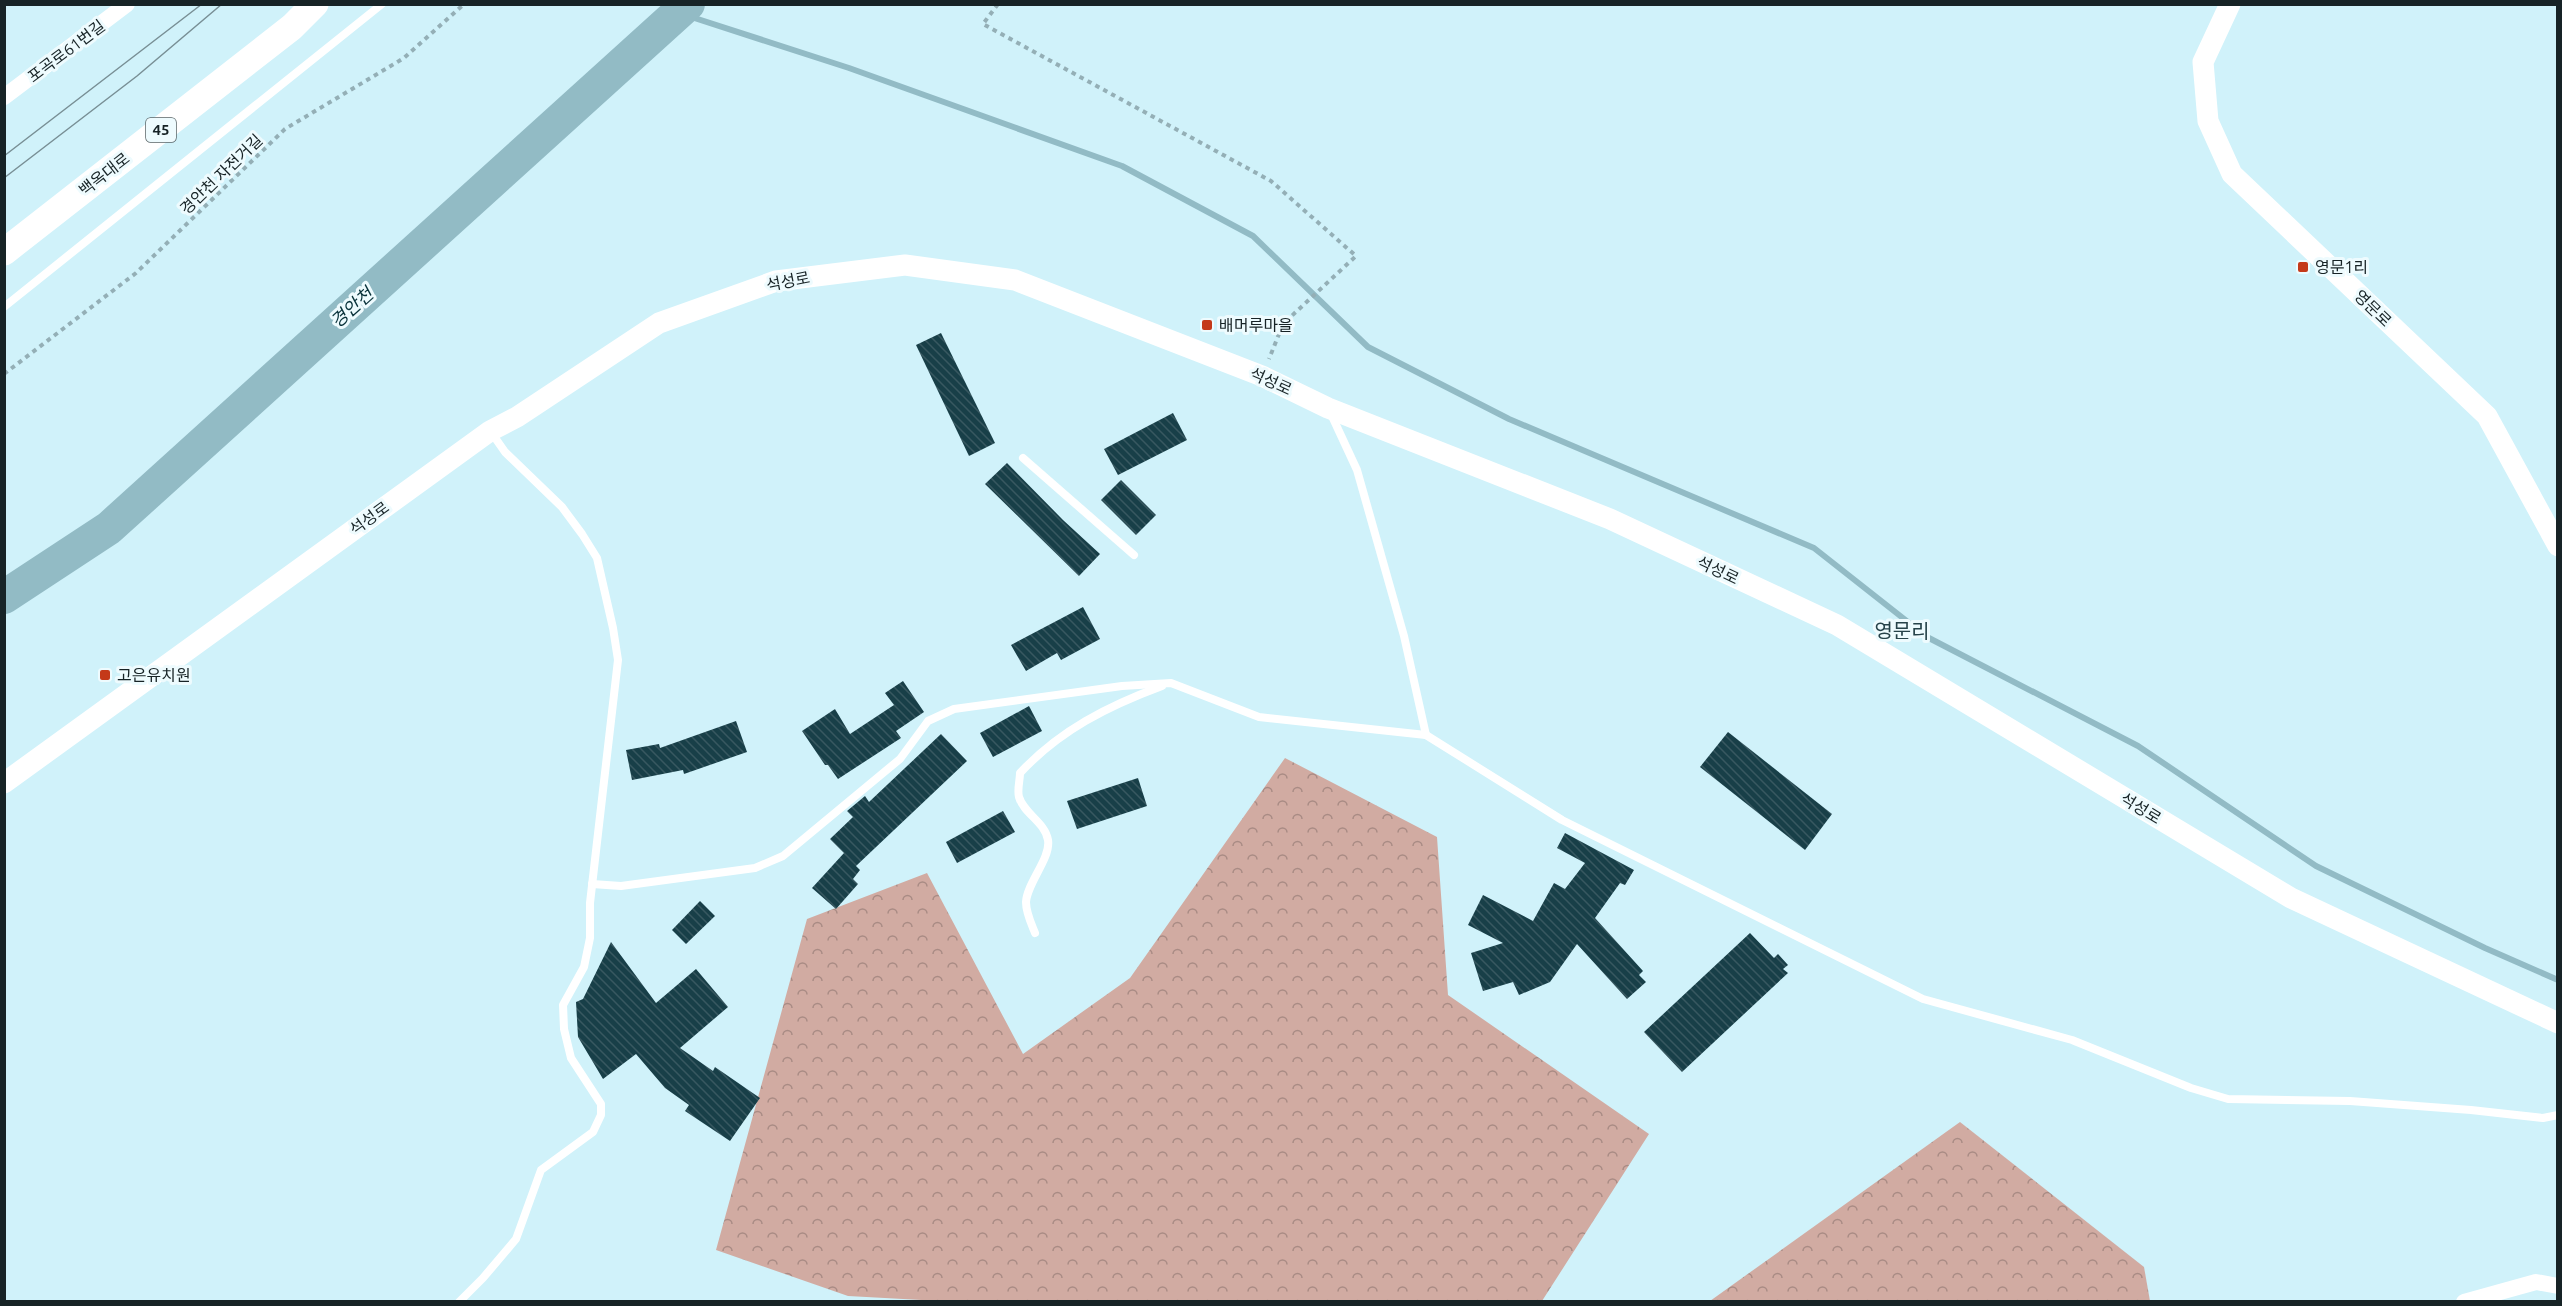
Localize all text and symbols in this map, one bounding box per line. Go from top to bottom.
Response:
street label: 포곡로61번길 [24,16,108,86]
road number: 45 [146,118,176,142]
street label: 경안천 자전거길 [176,130,266,218]
street label: 백옥대로 [75,149,133,199]
place label: 영문1리 [2315,258,2368,276]
marker: 영문1리 [2296,260,2310,274]
street label: 석성로 [765,268,812,294]
water label: 경안천 [326,282,378,331]
street label: 영문로 [2351,286,2395,330]
place label: 배머루마을 [1219,316,1293,334]
marker: 배머루마을 [1200,318,1214,332]
street label: 석성로 [1247,364,1295,398]
street label: 석성로 [346,498,392,538]
street label: 석성로 [1694,553,1742,588]
district label: 영문리 [1874,619,1930,642]
place label: 고은유치원 [117,666,191,684]
marker: 고은유치원 [98,668,112,682]
street label: 석성로 [2117,789,2165,827]

